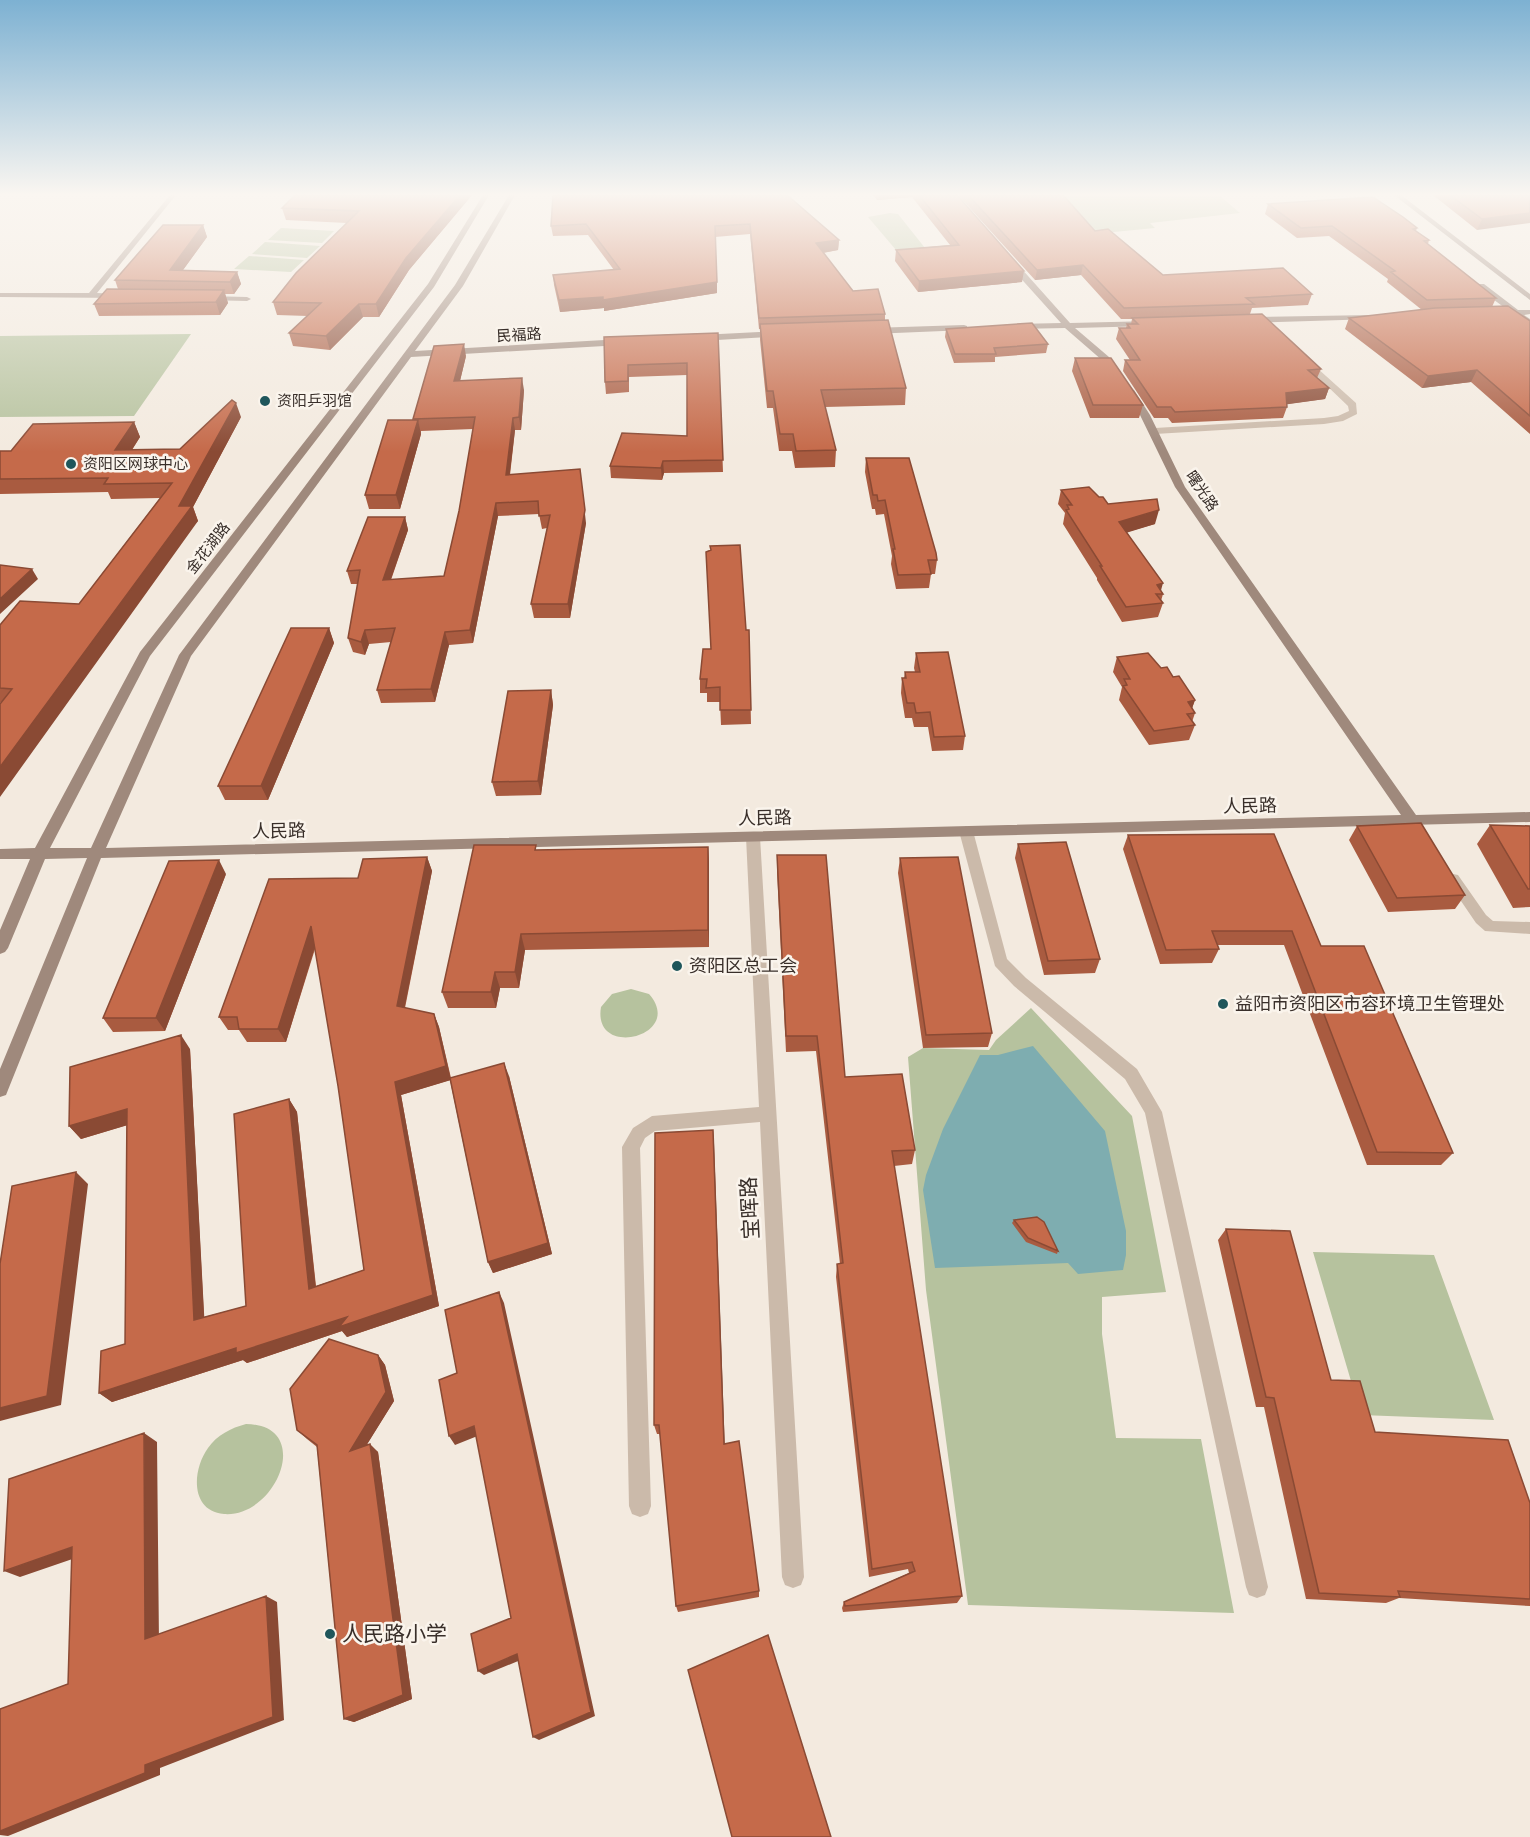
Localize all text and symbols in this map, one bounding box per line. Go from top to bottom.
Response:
street label: 民福路 [496,326,542,347]
place label: 资阳乒羽馆 [277,393,352,412]
marker: 资阳乒羽馆 [258,394,272,408]
place label: 资阳区网球中心 [83,456,188,475]
marker: 资阳区网球中心 [64,457,78,471]
street label: 曙光路 [1180,468,1221,516]
street label: 金花湖路 [183,519,235,578]
street label: 人民路 [1223,796,1277,819]
street label: 人民路 [738,808,792,831]
street label: 人民路 [252,821,306,844]
place label: 资阳区总工会 [689,956,797,979]
marker: 资阳区总工会 [670,959,684,973]
place label: 益阳市资阳区市容环境卫生管理处 [1235,994,1505,1017]
marker: 益阳市资阳区市容环境卫生管理处 [1216,997,1230,1011]
street label: 宝晖路 [736,1176,767,1240]
place label: 人民路小学 [342,1622,447,1649]
marker: 人民路小学 [323,1627,337,1641]

